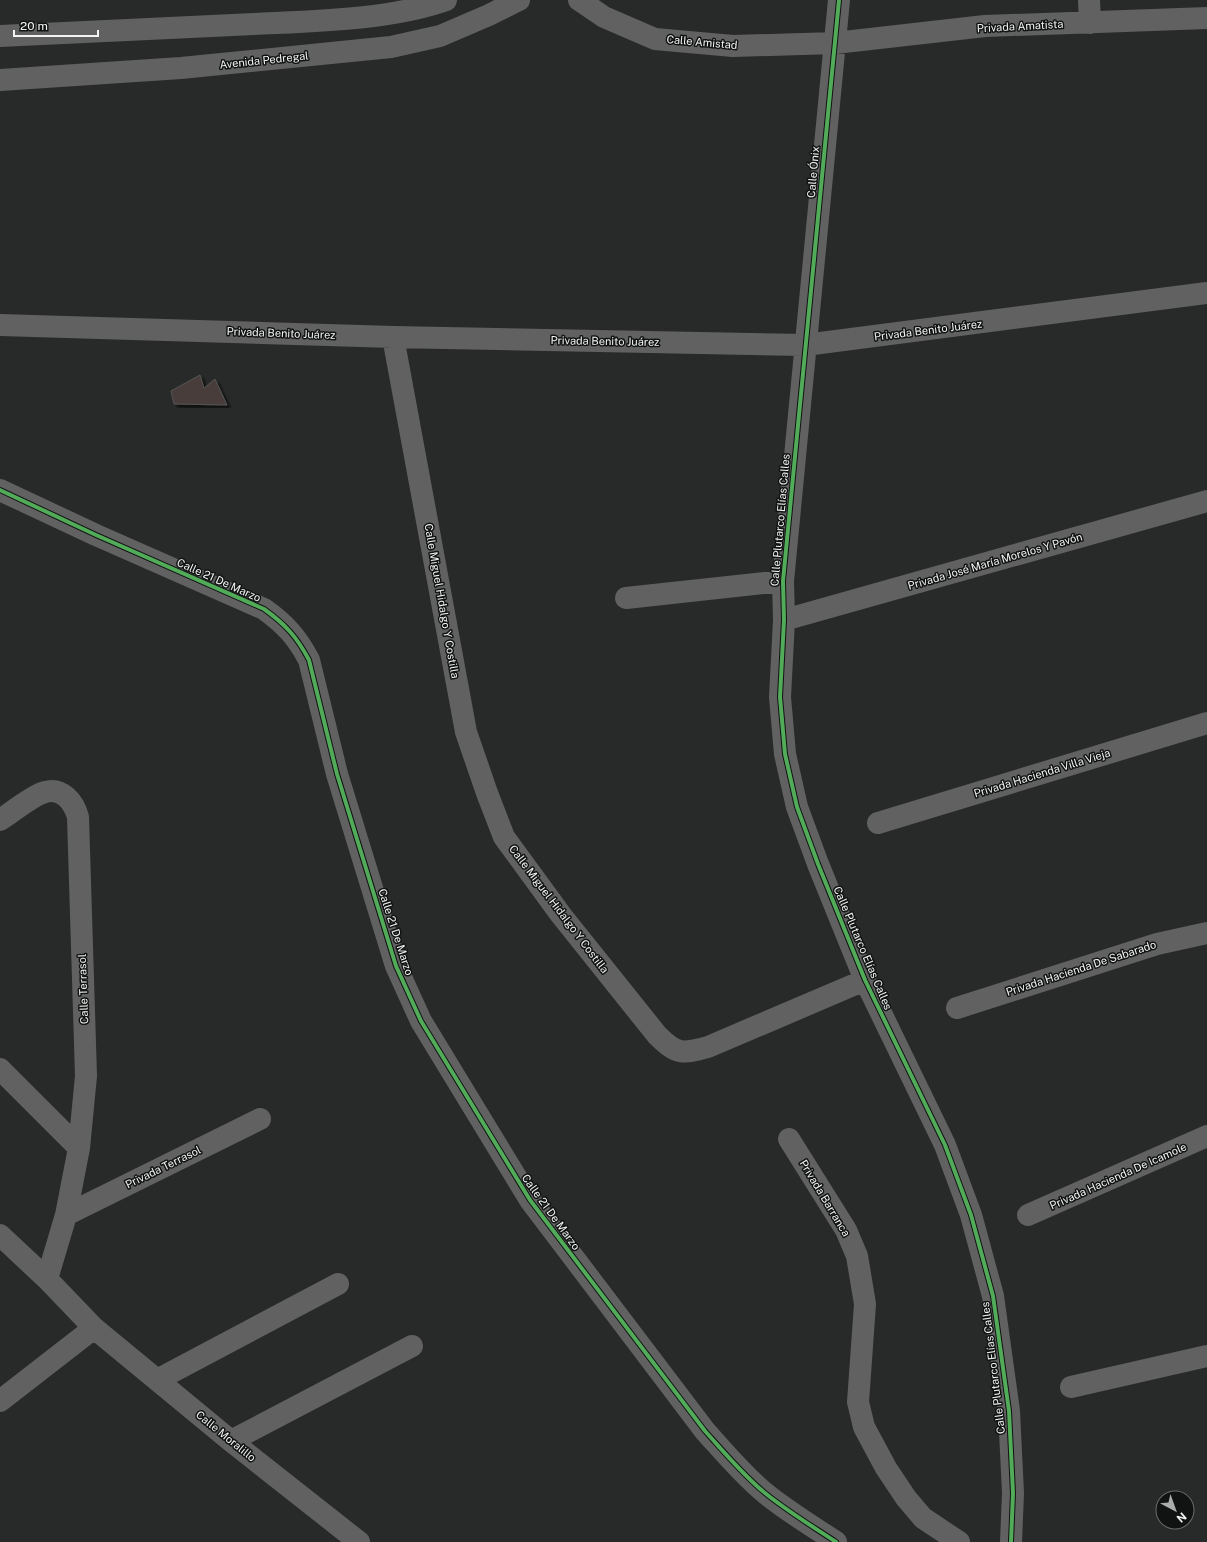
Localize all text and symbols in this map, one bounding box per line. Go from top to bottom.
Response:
scale bar [14,12,98,38]
street label: Privada Amatista [976,18,1064,34]
text: 20 m [20,19,48,33]
street label: Calle Amistad [666,33,738,51]
street label: Avenida Pedregal [219,49,309,71]
street label: Calle Ónix [804,146,821,198]
street label: Privada Benito Juárez [873,317,983,343]
street label: Privada Benito Juárez [226,325,336,341]
street label: Privada Benito Juárez [550,334,660,348]
street label: Calle Plutarco Elías Calles [768,453,792,587]
street label: Calle Miguel Hidalgo Y Costilla [422,523,462,679]
street label: Privada José María Morelos Y Pavón [906,530,1084,592]
street label: Calle 21 De Marzo [175,556,263,604]
street label: Privada Hacienda Villa Vieja [972,746,1112,800]
street label: Calle Miguel Hidalgo Y Costilla [507,843,611,975]
street label: Calle Plutarco Elías Calles [832,884,895,1012]
street label: Calle 21 De Marzo [376,887,416,977]
street label: Privada Hacienda De Sabarado [1004,938,1158,998]
street label: Calle Terrasol [76,954,90,1024]
street label: Privada Hacienda De Icamole [1048,1140,1188,1212]
street label: Privada Terrasol [123,1144,203,1190]
street label: Privada Barranca [797,1158,853,1238]
street label: Calle 21 De Marzo [520,1172,582,1252]
street label: Calle Plutarco Elías Calles [979,1301,1007,1435]
street label: Calle Moralillo [194,1408,258,1464]
north arrow [1155,1490,1195,1530]
text: N [1174,1510,1189,1525]

